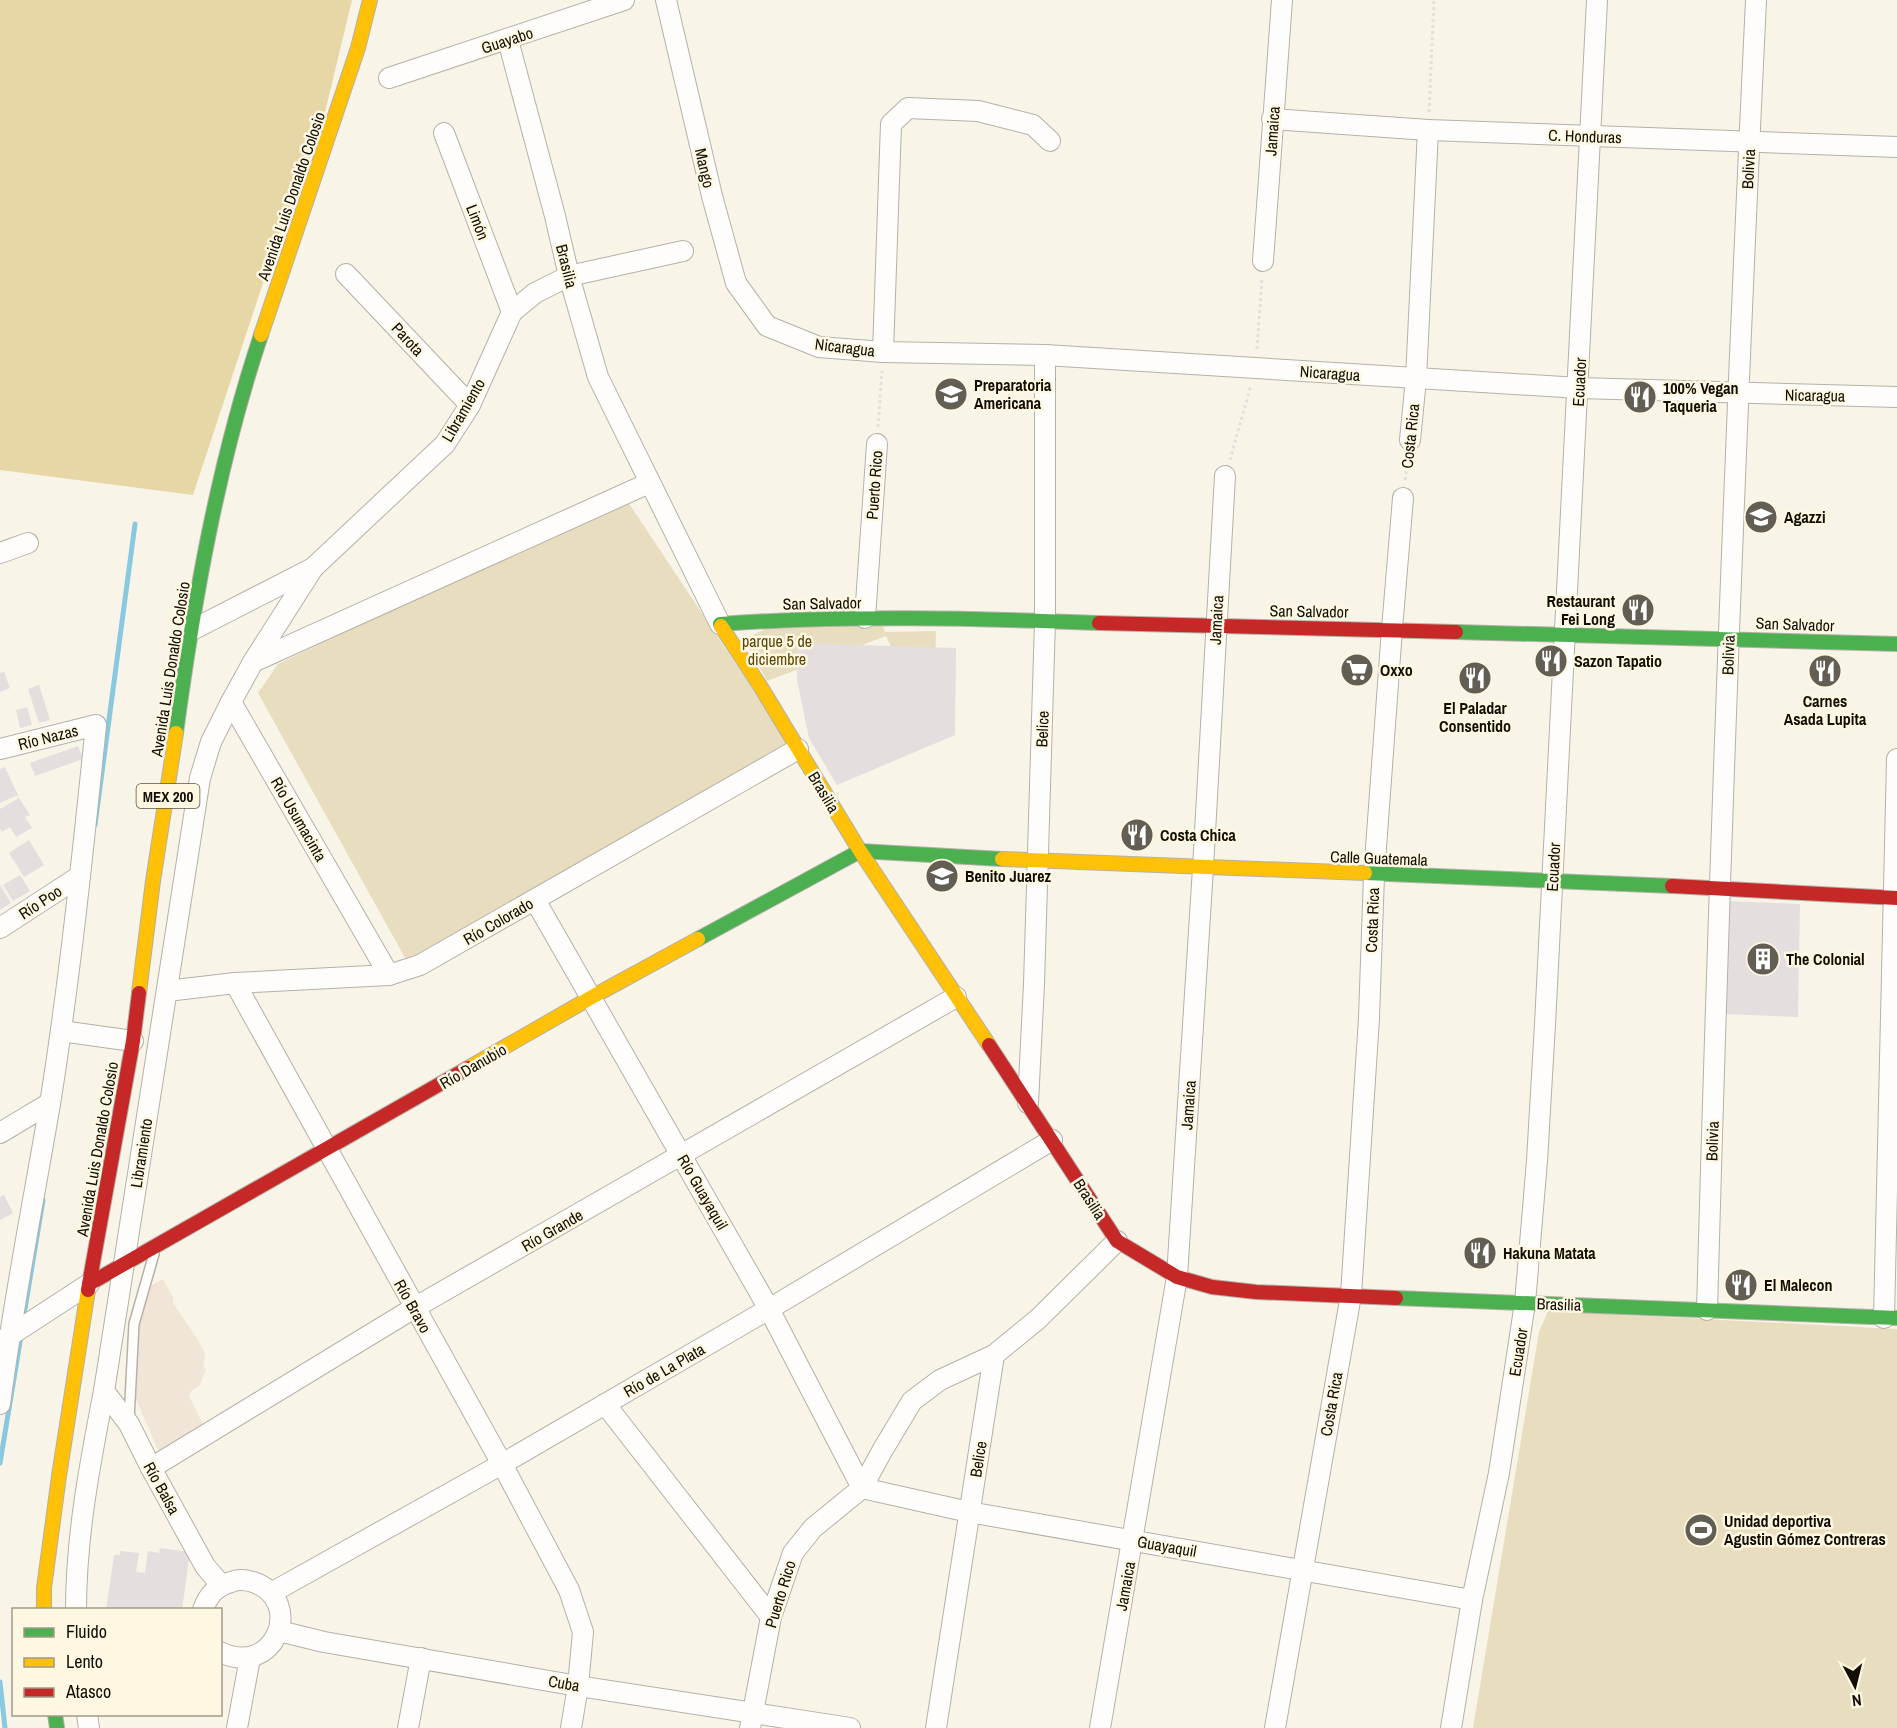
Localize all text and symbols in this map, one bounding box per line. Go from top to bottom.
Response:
street label: Guayabo [478,21,536,59]
street label: Jamaica [1259,105,1285,157]
street label: Avenida Luis Donaldo Colosio [251,109,330,284]
street label: C. Honduras [1548,124,1622,148]
street label: Mango [690,146,720,190]
street label: Bolivia [1736,148,1760,190]
street label: Limón [461,201,495,243]
street label: Brasilia [551,242,583,291]
street label: Parota [387,317,430,361]
street label: Nicaragua [814,332,877,362]
street label: Ecuador [1567,356,1591,407]
street label: Nicaragua [1299,360,1362,386]
street label: Libramiento [436,374,490,446]
place label: Preparatoria Americana [974,374,1052,414]
school or university icon: Preparatoria Americana [933,376,969,412]
place label: 100% Vegan Taqueria [1663,377,1739,417]
restaurant icon: 100% Vegan Taqueria [1622,379,1658,415]
street label: Nicaragua [1785,383,1846,407]
street label: Costa Rica [1396,402,1424,469]
street label: Puerto Rico [861,450,887,520]
school or university icon: Agazzi [1743,499,1779,535]
place label: Agazzi [1784,506,1826,528]
street label: Avenida Luis Donaldo Colosio [145,580,195,759]
place label: Restaurant Fei Long [1546,590,1616,630]
street label: San Salvador [782,591,862,615]
restaurant icon: Restaurant Fei Long [1620,592,1656,628]
street label: Jamaica [1204,594,1228,645]
street label: San Salvador [1269,599,1349,623]
street label: San Salvador [1755,612,1835,636]
park label: parque 5 de diciembre [742,630,812,670]
street label: Bolivia [1716,634,1740,675]
restaurant icon: Sazon Tapatio [1533,643,1569,679]
place label: Sazon Tapatio [1574,650,1662,672]
supermarket icon: Oxxo [1339,652,1375,688]
restaurant icon: Carnes Asada Lupita [1807,653,1843,689]
place label: Oxxo [1380,659,1413,681]
restaurant icon: El Paladar Consentido [1457,660,1493,696]
place label: Carnes Asada Lupita [1784,690,1867,730]
place label: El Paladar Consentido [1439,697,1511,737]
street label: Belice [1030,710,1054,748]
street label: Río Nazas [16,719,80,755]
street label: Brasilia [803,767,845,817]
street label: Río Usumacinta [266,773,332,866]
road number: MEX 200 [136,784,200,808]
restaurant icon: Costa Chica [1119,817,1155,853]
place label: Costa Chica [1160,824,1237,846]
street label: Ecuador [1541,841,1565,892]
street label: Calle Guatemala [1330,845,1429,871]
school or university icon: Benito Juarez [924,858,960,894]
place label: Benito Juarez [965,865,1051,887]
street label: Río Poo [14,880,66,924]
street label: Costa Rica [1360,886,1384,953]
street label: Río Colorado [459,892,537,950]
building icon: The Colonial [1745,941,1781,977]
place label: The Colonial [1786,948,1865,970]
street label: Río Danubio [436,1038,510,1094]
street label: Avenida Luis Donaldo Colosio [71,1060,123,1239]
street label: Jamaica [1175,1079,1201,1131]
street label: Libramiento [125,1117,157,1189]
street label: Bolivia [1700,1120,1724,1161]
street label: Río Guayaquil [673,1150,734,1234]
street label: Brasilia [1069,1174,1112,1224]
street label: Río Grande [517,1204,587,1256]
restaurant icon: Hakuna Matata [1462,1235,1498,1271]
place label: Hakuna Matata [1503,1242,1596,1264]
restaurant icon: El Malecon [1723,1267,1759,1303]
place label: El Malecon [1764,1274,1833,1296]
street label: Río Bravo [389,1275,437,1337]
street label: Brasilia [1536,1292,1582,1316]
street label: Ecuador [1503,1326,1533,1378]
street label: Río de La Plata [619,1338,709,1402]
street label: Costa Rica [1315,1369,1348,1438]
street label: Belice [964,1439,992,1479]
street label: Río Balsa [139,1458,186,1519]
place label: Unidad deportiva Agustin Gómez Contreras [1724,1510,1886,1550]
sports icon: Unidad deportiva Agustin Gómez Contreras [1683,1512,1719,1548]
street label: Guayaquil [1136,1530,1198,1562]
street label: Puerto Rico [759,1558,801,1630]
street label: Jamaica [1110,1559,1140,1612]
legend [12,1608,222,1716]
text: Fluido [66,1619,107,1644]
text: Lento [66,1649,103,1674]
north arrow [1825,1656,1885,1716]
street label: Cuba [547,1669,582,1697]
text: Atasco [65,1679,111,1704]
text: N [1851,1689,1863,1712]

